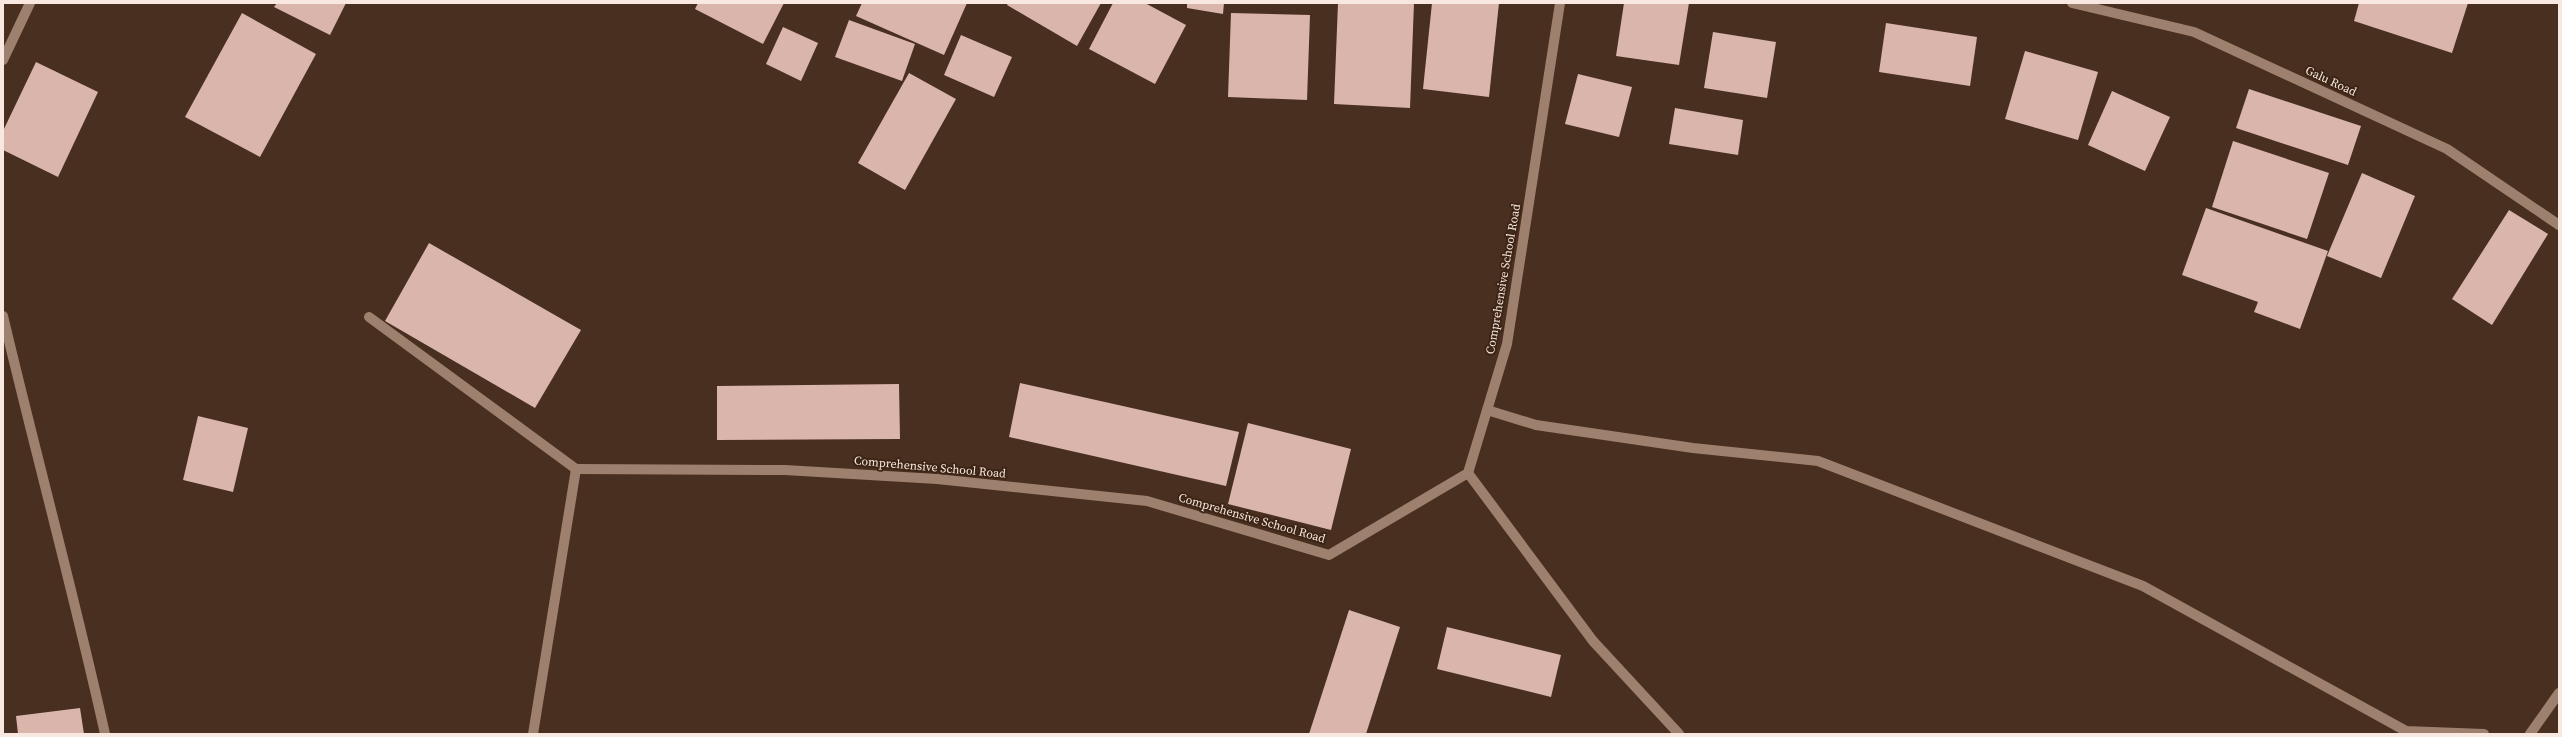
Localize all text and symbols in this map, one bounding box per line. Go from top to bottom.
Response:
street label: Galu Road [2303,62,2359,100]
street label: Comprehensive School Road [1482,202,1524,355]
street label: Comprehensive School Road [853,452,1007,482]
street label: Comprehensive School Road [1177,489,1328,547]

